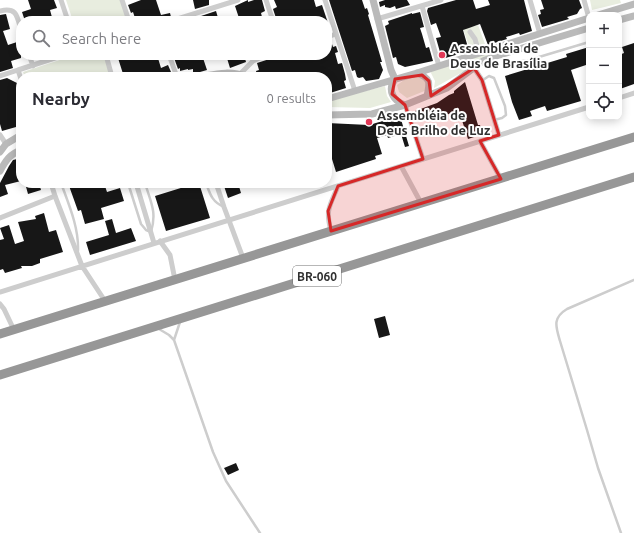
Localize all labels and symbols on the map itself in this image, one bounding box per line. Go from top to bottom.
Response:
place label: Assembléia de Deus de Brasília [450,41,547,70]
marker: Assembléia de Deus de Brasília [437,50,447,60]
place label: Assembléia de Deus Brilho de Luz [377,108,490,137]
marker: Assembléia de Deus Brilho de Luz [364,117,374,127]
road number: BR-060 [293,266,341,286]

